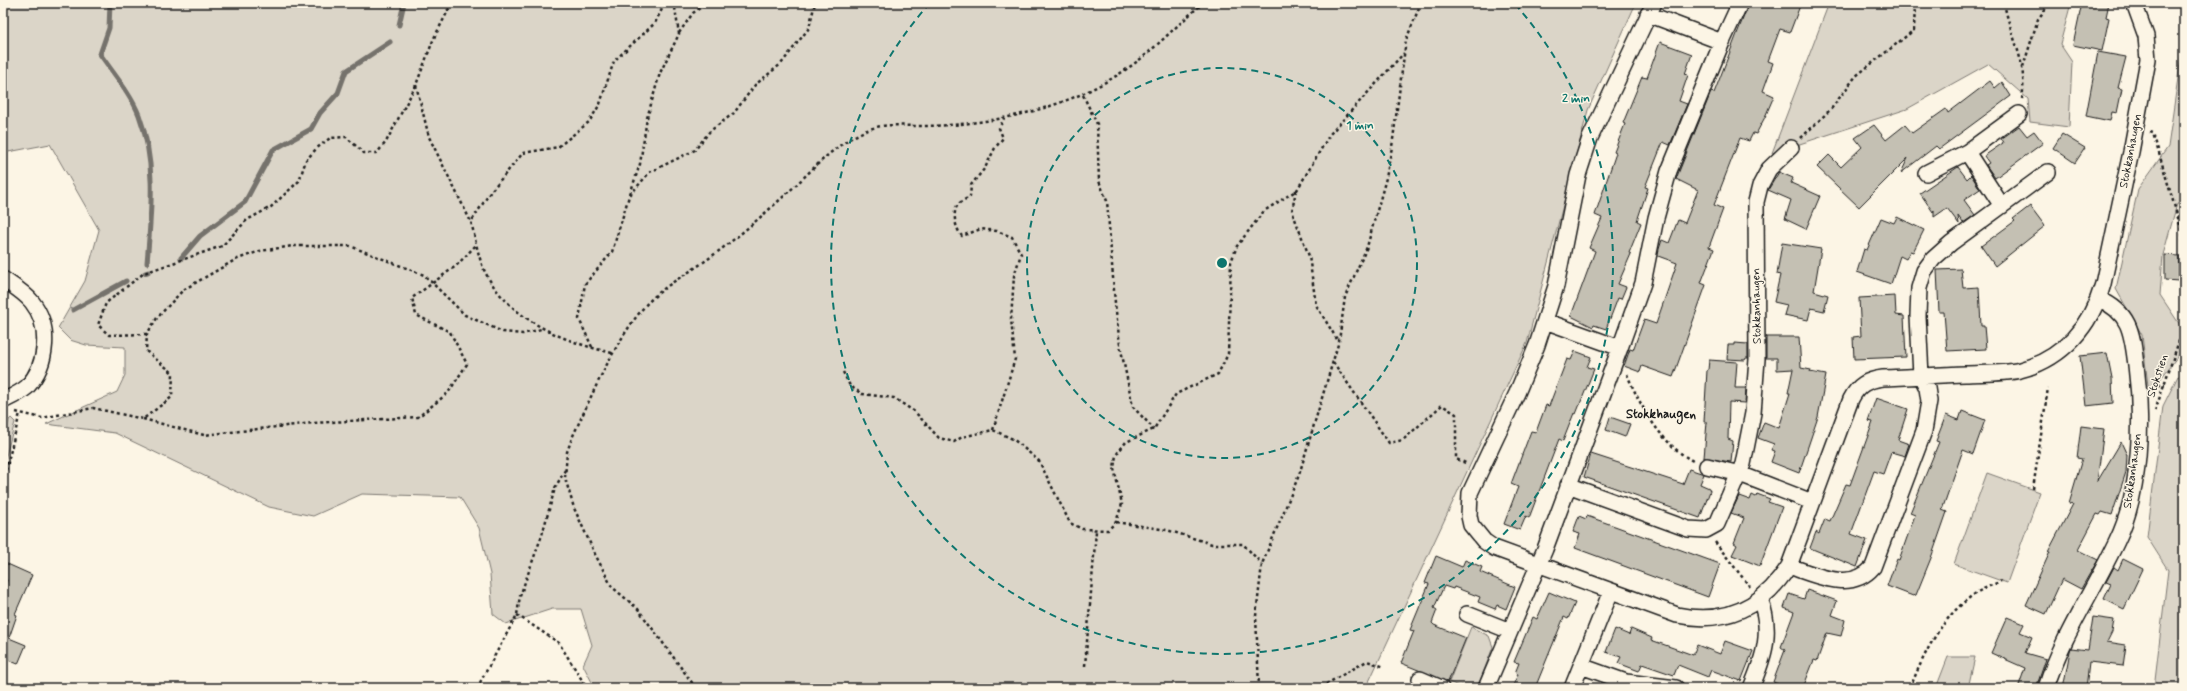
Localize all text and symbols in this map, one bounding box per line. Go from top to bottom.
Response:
text: 2 min [1562,91,1590,107]
street label: Stokkanhaugen [2116,112,2146,190]
text: 1 min [1346,118,1374,134]
centre of rings [1215,256,1229,270]
street label: Stokkanhaugen [1748,268,1766,344]
street label: Stokstien [2144,352,2172,400]
district label: Stokkhaugen [1626,406,1697,425]
street label: Stokkanhaugen [2120,432,2146,510]

